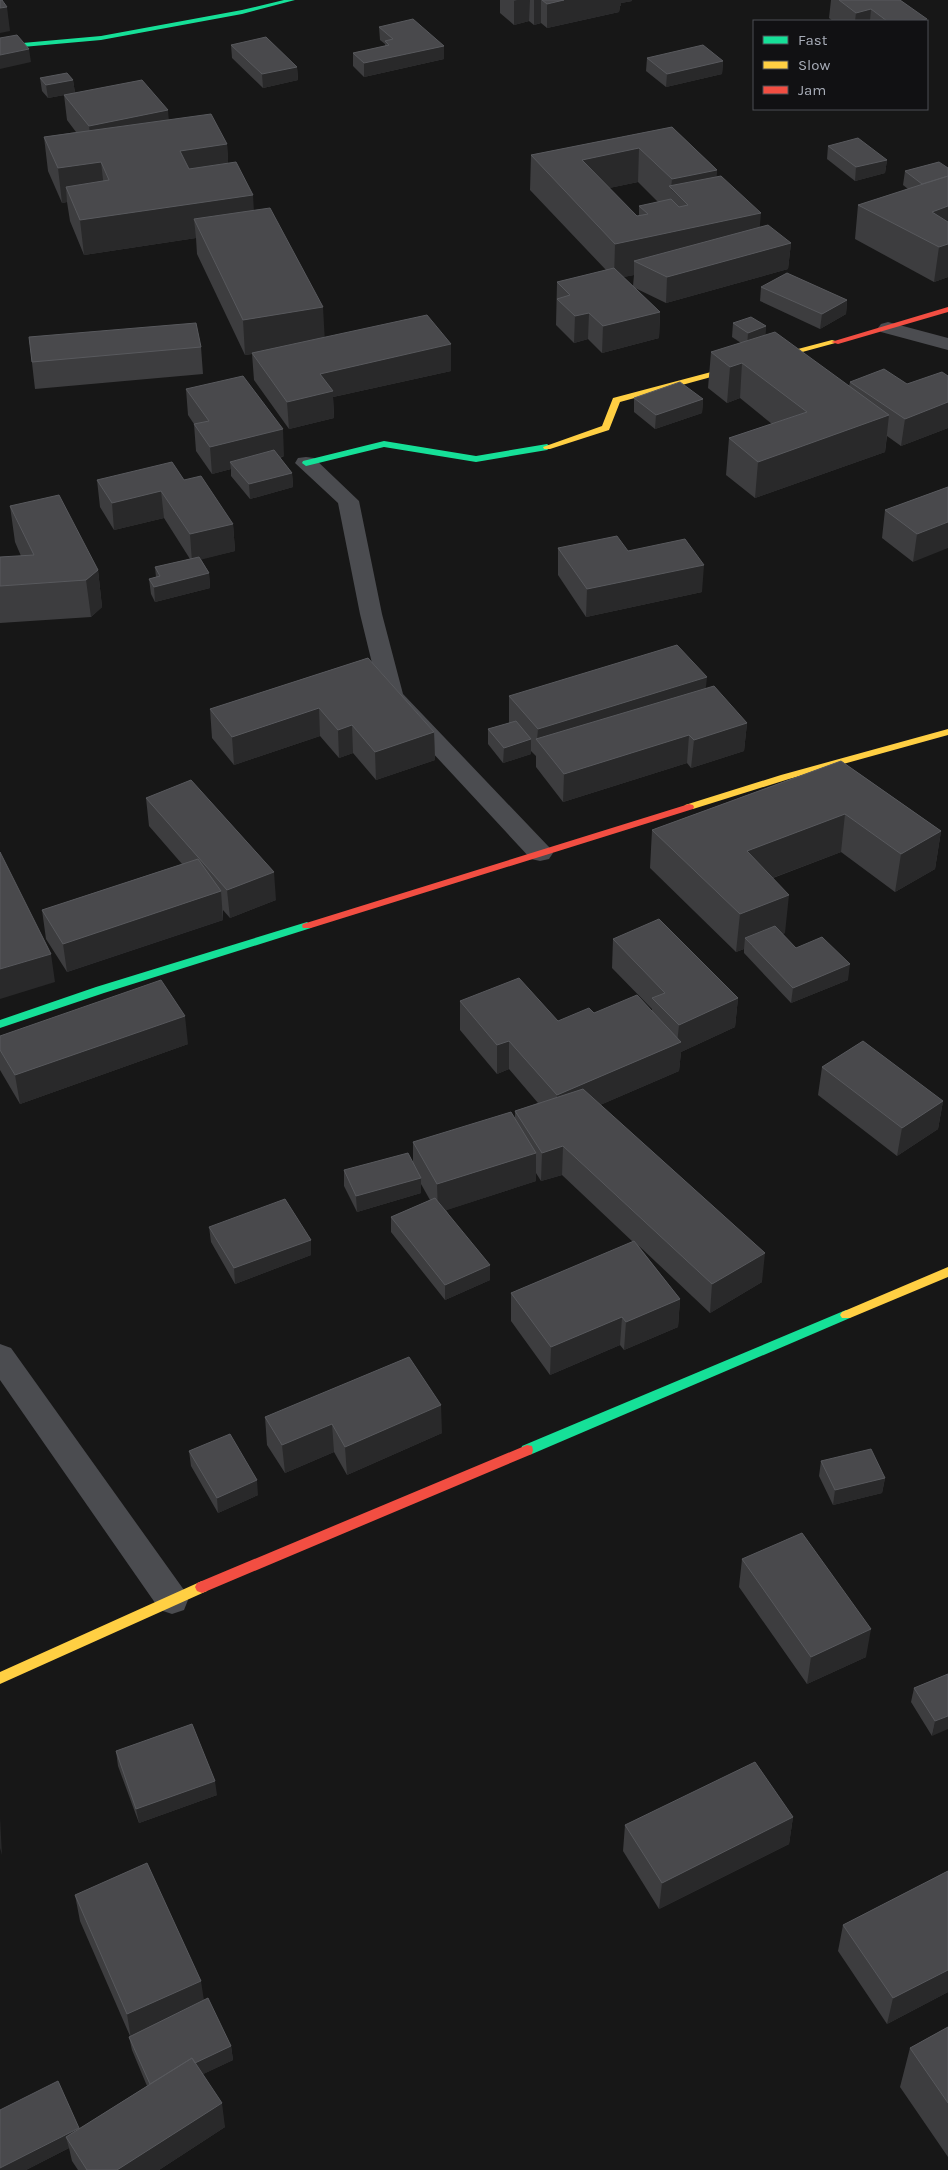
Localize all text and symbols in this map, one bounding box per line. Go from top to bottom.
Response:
legend [753,20,928,110]
text: Fast [798,31,828,49]
text: Slow [798,56,830,74]
text: Jam [798,81,826,99]

